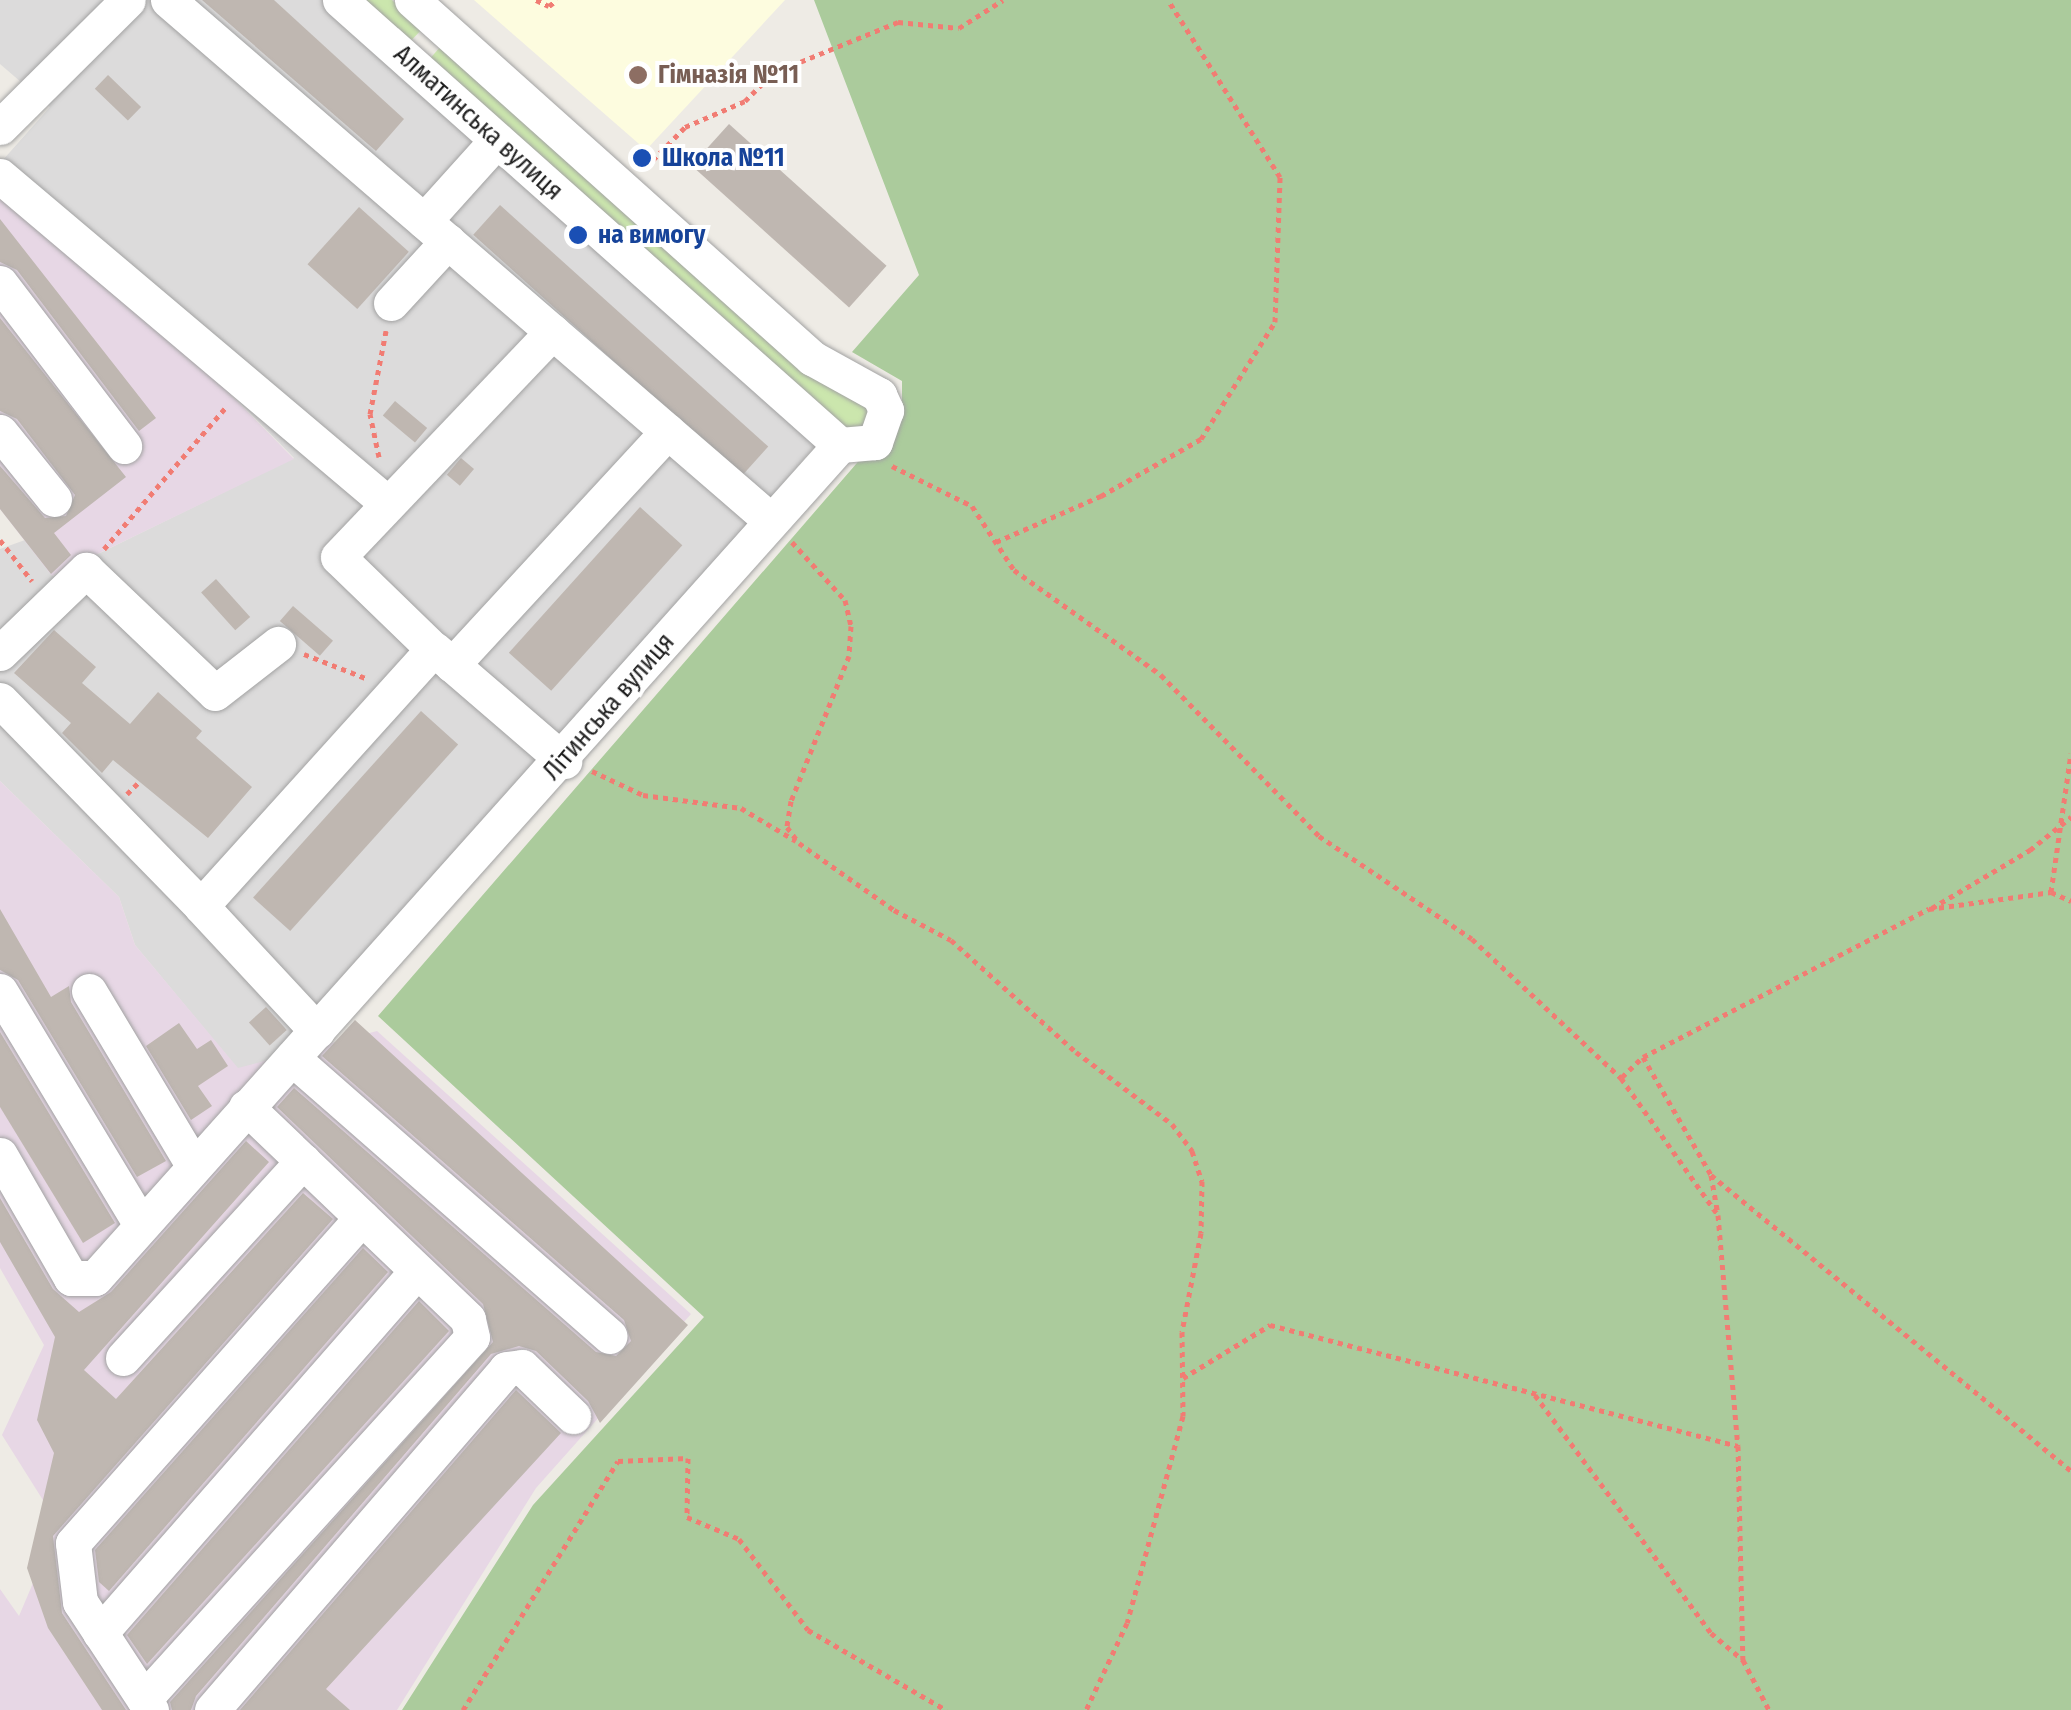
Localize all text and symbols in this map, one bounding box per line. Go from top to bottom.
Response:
street label: Алматинська вулиця [387,39,569,207]
place label: Гімназія №11 [658,60,799,90]
marker: Гімназія №11 [627,64,649,86]
place label: Школа №11 [662,143,785,173]
marker: Школа №11 [631,147,653,169]
place label: на вимогу [598,220,705,250]
marker: на вимогу [567,224,589,246]
street label: Літинська вулиця [537,627,681,787]

